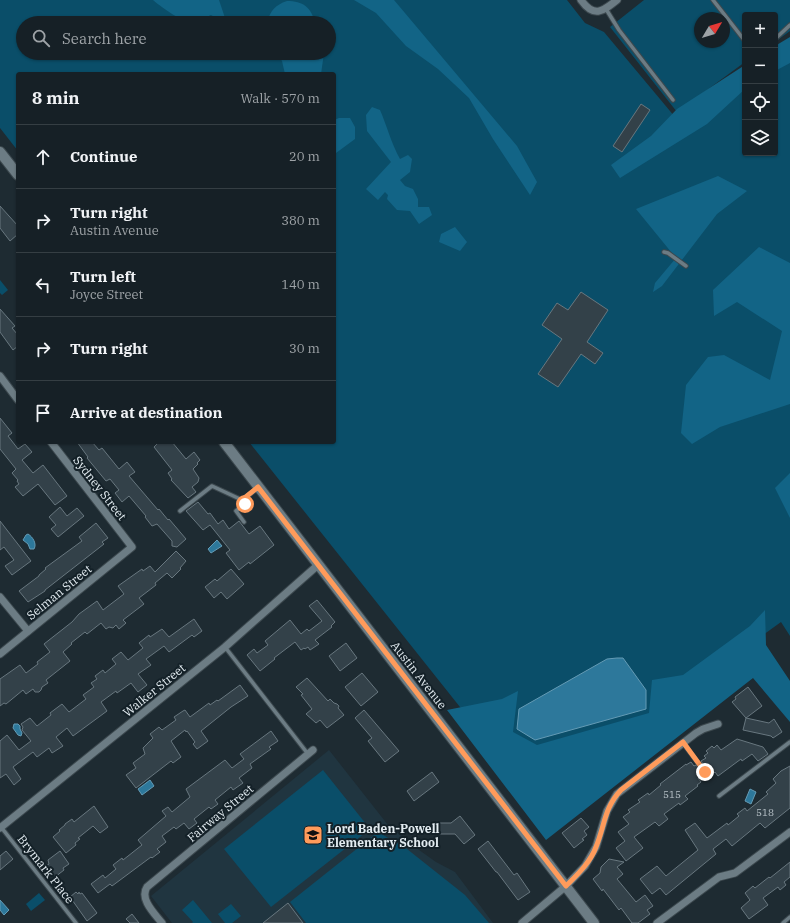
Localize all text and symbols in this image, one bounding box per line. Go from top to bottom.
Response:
north arrow [694,12,730,48]
map controls [742,12,778,156]
button: + [742,12,778,48]
search box [16,16,336,60]
icon: search [30,27,52,49]
text: Search here [62,29,147,48]
button: − [742,48,778,84]
button: locate [742,84,778,120]
text: 8 min [32,87,80,109]
text: Walk · 570 m [241,90,320,107]
button: layers [742,120,778,156]
icon: ahead [32,146,54,168]
text: Continue [70,147,137,166]
text: 20 m [289,148,320,165]
text: Turn right [70,203,148,222]
icon: right [32,210,54,232]
text: 380 m [281,212,320,229]
text: Austin Avenue [70,222,159,239]
text: Turn left [70,267,136,286]
icon: left [32,274,54,296]
text: 140 m [281,276,320,293]
text: Joyce Street [70,286,143,303]
icon: right [32,338,54,360]
text: Turn right [70,339,148,358]
text: 30 m [289,340,320,357]
icon: arrive [32,402,54,424]
text: Arrive at destination [70,403,222,422]
street label: Sydney Street [70,453,130,523]
route start [236,495,254,513]
street label: Selman Street [23,561,95,623]
street label: Austin Avenue [388,638,450,712]
street label: Walker Street [120,660,188,720]
route end [696,763,714,781]
street label: Fairway Street [184,781,256,845]
house number: 515 [663,788,681,801]
house number: 518 [756,806,774,819]
place label: Lord Baden-Powell Elementary School [327,821,440,850]
school or university icon: Lord Baden-Powell Elementary School [302,824,324,846]
street label: Brymark Place [14,832,78,906]

